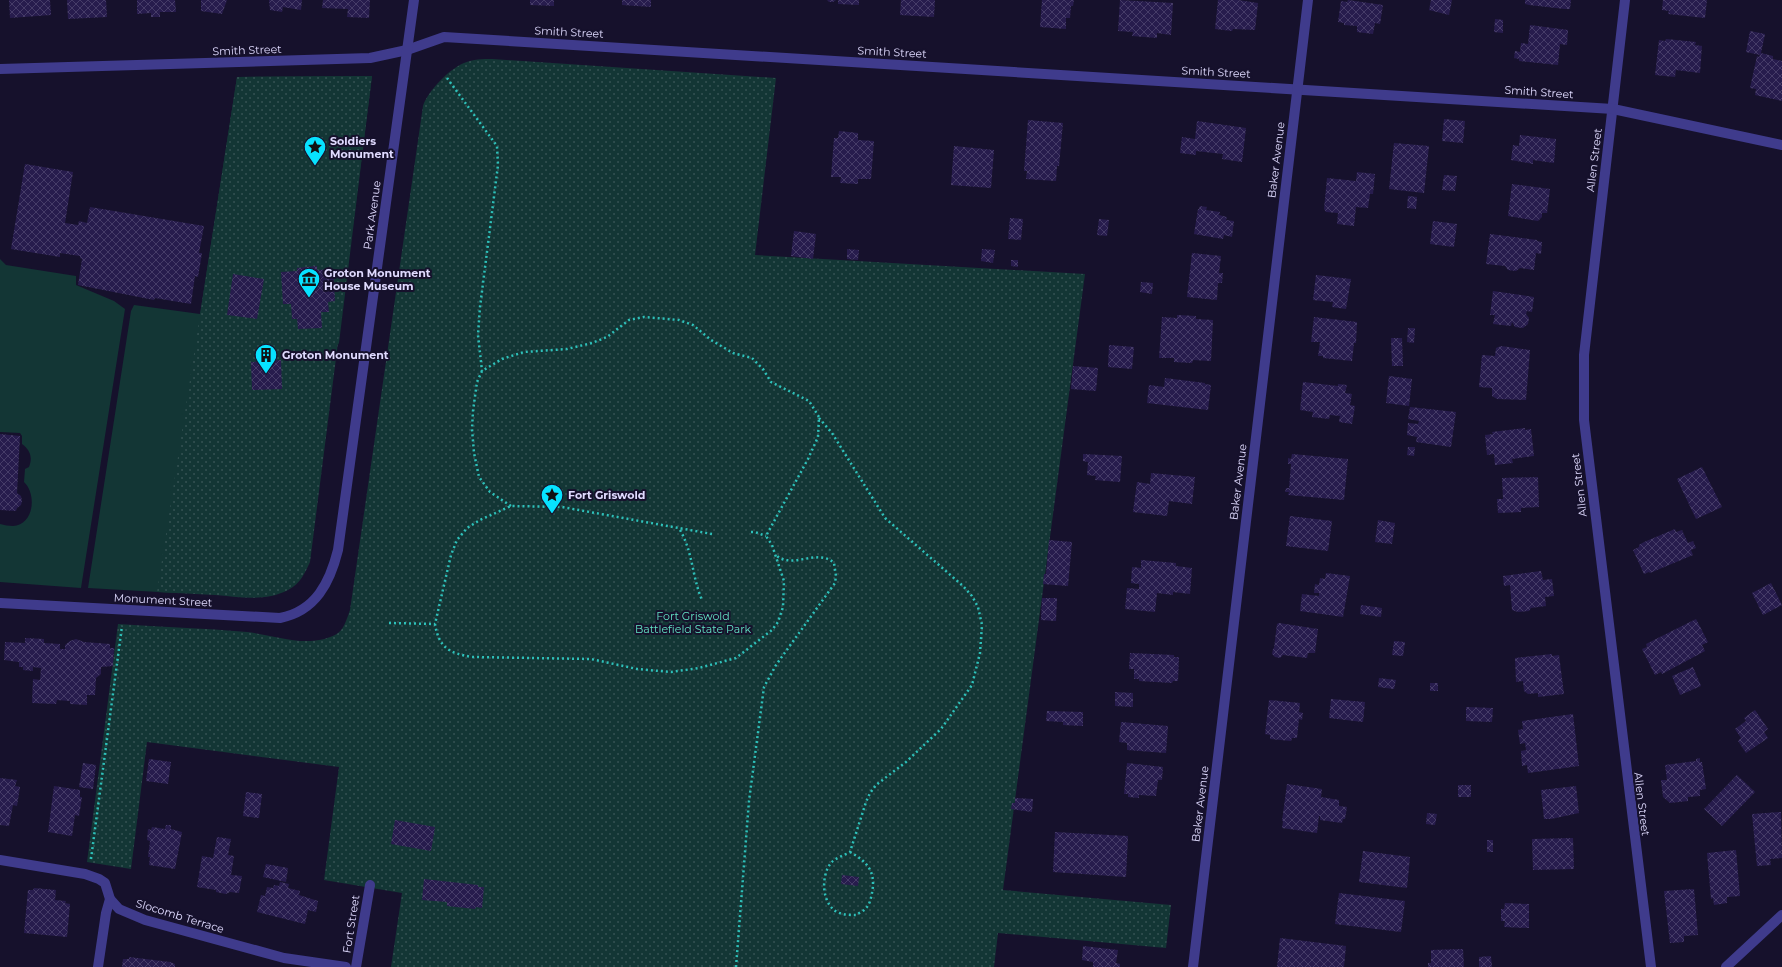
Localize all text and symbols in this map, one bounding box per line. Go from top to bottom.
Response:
street label: Smith Street [534,23,605,41]
street label: Smith Street [212,42,282,58]
street label: Smith Street [857,43,928,61]
street label: Smith Street [1181,63,1252,81]
street label: Smith Street [1504,83,1575,101]
street label: Baker Avenue [1264,121,1288,199]
street label: Allen Street [1583,127,1605,193]
place icon: Soldiers Monument [302,134,328,167]
place label: Soldiers Monument [330,134,394,161]
street label: Park Avenue [360,179,384,250]
museum icon: Groton Monument House Museum [296,266,322,299]
place label: Groton Monument House Museum [324,266,431,293]
building icon: Groton Monument [253,342,279,375]
place label: Groton Monument [282,348,389,362]
street label: Baker Avenue [1226,443,1250,521]
street label: Allen Street [1568,452,1590,518]
place icon: Fort Griswold [539,482,565,515]
place label: Fort Griswold [568,488,645,502]
street label: Monument Street [113,590,213,610]
park label: Fort Griswold Battlefield State Park [635,609,752,636]
street label: Baker Avenue [1188,765,1212,843]
street label: Allen Street [1631,771,1653,837]
street label: Fort Street [339,893,363,954]
street label: Slocomb Terrace [134,896,226,936]

